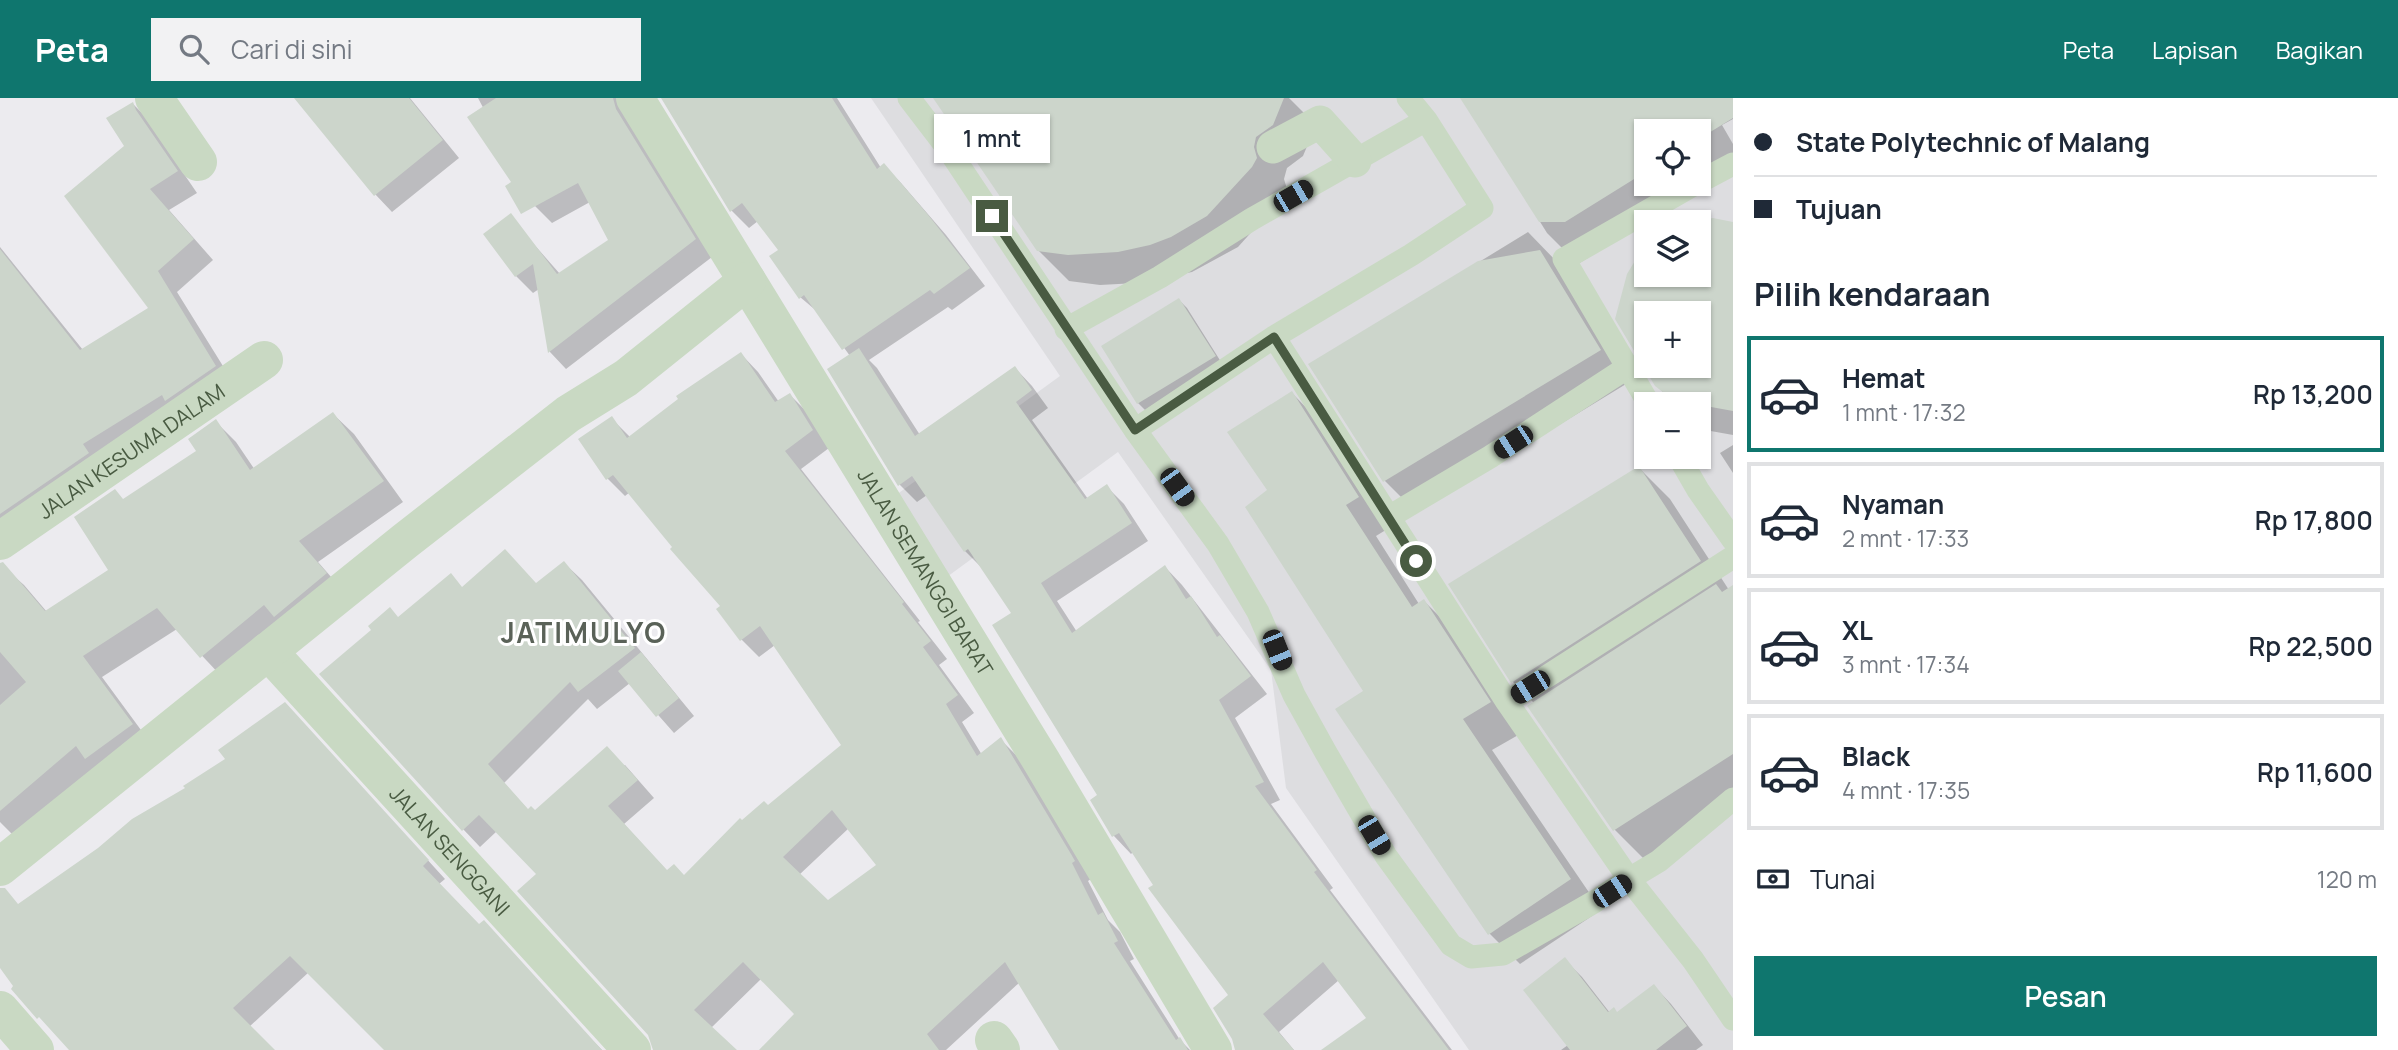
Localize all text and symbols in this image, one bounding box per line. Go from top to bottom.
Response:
search box [151,18,641,81]
text: Peta [35,27,109,72]
icon: search [175,30,213,68]
text: Cari di sini [231,31,353,67]
text: Peta [2063,33,2114,66]
text: Lapisan [2152,33,2238,66]
text: Bagikan [2276,33,2363,66]
callout: 1 mnt [934,115,1050,164]
map controls [1634,119,1711,469]
button: locate [1634,119,1711,196]
text: 1 mnt [963,122,1021,154]
text: State Polytechnic of Malang [1796,124,2150,160]
car [1270,176,1317,216]
text: Tujuan [1796,191,1882,227]
route end [976,200,1008,232]
button: layers [1634,210,1711,287]
text: Pilih kendaraan [1754,272,1991,316]
button: + [1634,301,1711,378]
text: Hemat [1842,360,1926,396]
icon: car [1758,363,1821,426]
text: Rp 13,200 [2253,376,2373,412]
street label: JALAN KESUMA DALAM [32,377,230,525]
button: − [1634,392,1711,469]
text: 1 mnt · 17:32 [1842,396,1966,428]
car [1490,422,1537,462]
street label: JALAN SEMANGGI BARAT [851,463,1000,681]
car [1157,464,1198,510]
text: Nyaman [1842,486,1944,522]
icon: car [1758,489,1821,552]
text: Rp 17,800 [2255,502,2373,538]
text: 2 mnt · 17:33 [1842,522,1969,554]
route start [1400,545,1432,577]
text: XL [1842,612,1873,648]
district label: JATIMULYO [501,613,667,651]
icon: car [1758,615,1821,678]
car [1260,627,1295,673]
text: Rp 22,500 [2248,628,2373,664]
text: 3 mnt · 17:34 [1842,648,1970,680]
car [1507,667,1554,707]
text: Black [1842,738,1910,774]
icon: car [1758,741,1821,804]
text: Rp 11,600 [2257,754,2373,790]
text: 4 mnt · 17:35 [1842,774,1970,806]
street label: JALAN SENGGANI [384,780,516,921]
car [1355,812,1394,858]
icon: cash [1754,860,1792,898]
text: Tunai [1810,861,1876,897]
text: 120 m [2317,863,2377,895]
car [1589,871,1636,911]
button: Pesan [1754,956,2377,1036]

